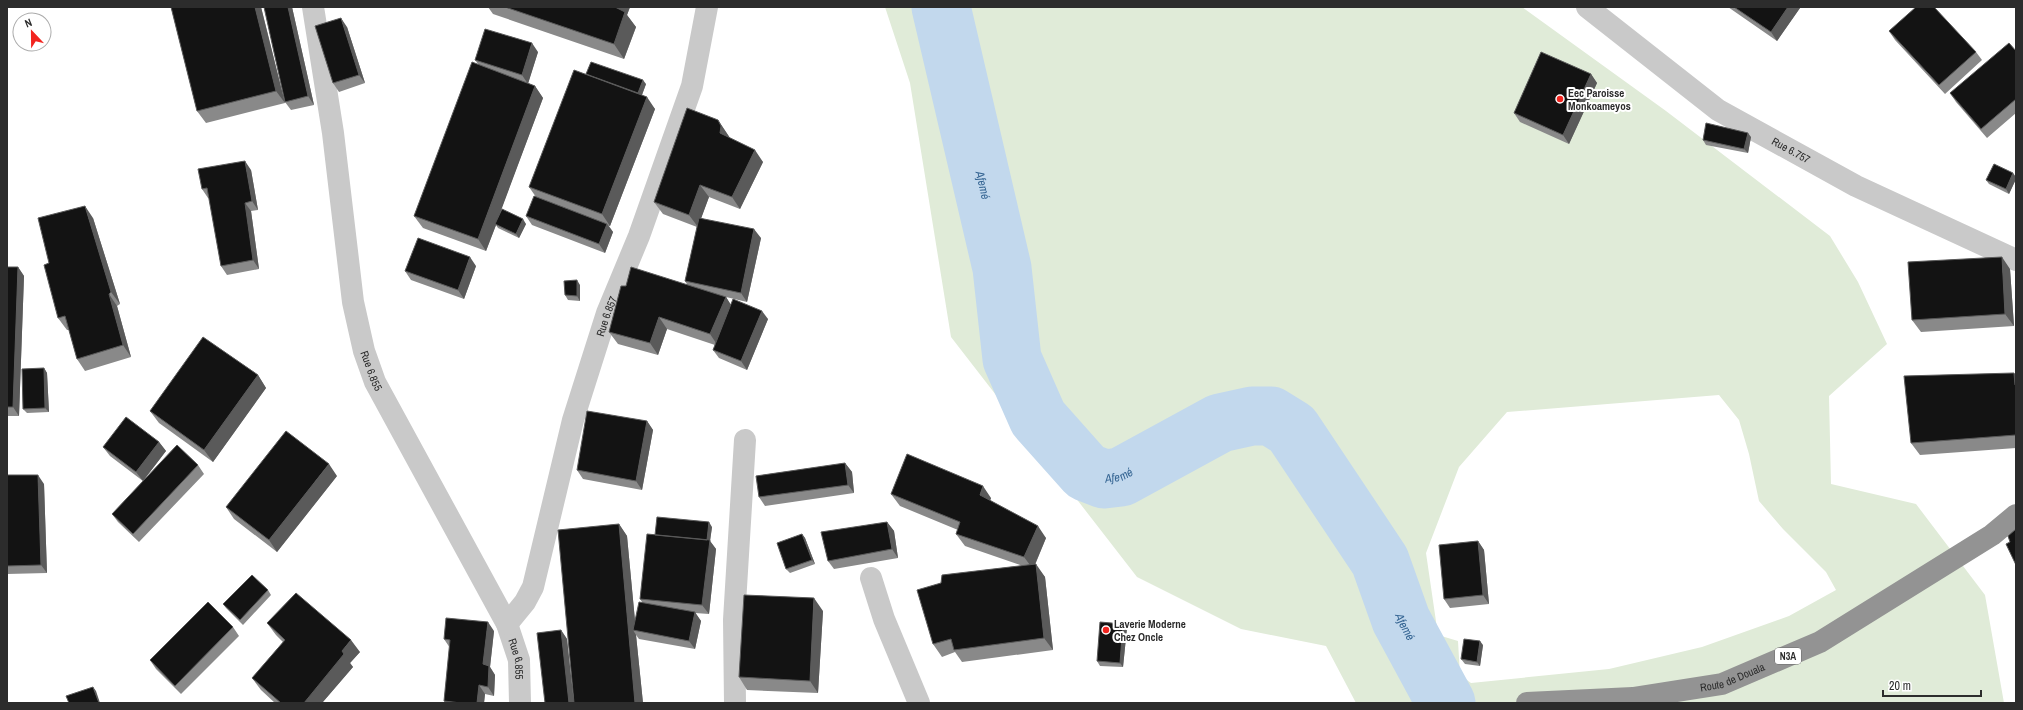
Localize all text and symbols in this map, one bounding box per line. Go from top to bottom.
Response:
north arrow [12,12,52,52]
text: N [23,15,34,30]
place label: Eec Paroisse Monkoameyos [1568,86,1631,113]
marker: Eec Paroisse Monkoameyos [1555,94,1565,104]
street label: Rue 6.757 [1769,134,1813,166]
water label: Afemé [971,169,994,201]
street label: Rue 6.857 [593,294,620,338]
street label: Rue 6.855 [357,349,385,393]
water label: Afemé [1103,464,1136,487]
water label: Afemé [1391,610,1419,644]
place label: Laverie Moderne Chez Oncle [1114,617,1186,644]
marker: Laverie Moderne Chez Oncle [1101,625,1111,635]
street label: Rue 6.855 [505,637,526,680]
road number: N3A [1775,648,1801,664]
street label: Route de Douala [1699,660,1767,694]
scale bar [1883,672,1981,698]
text: 20 m [1889,678,1911,694]

